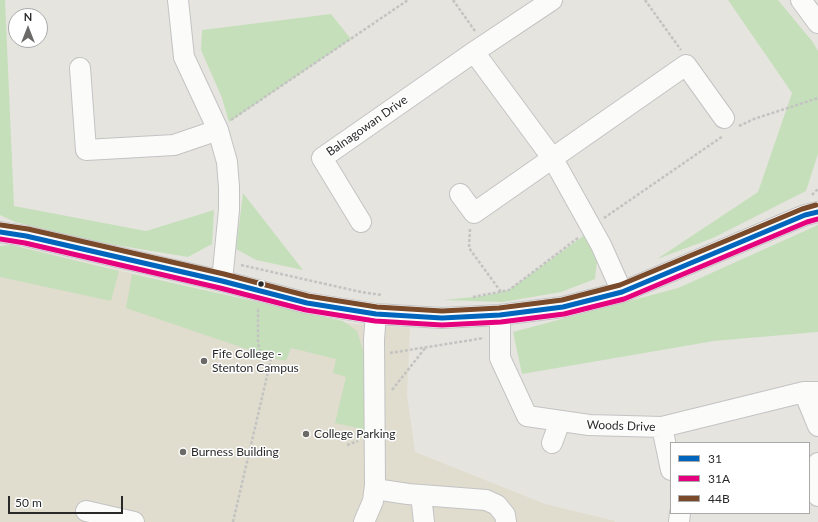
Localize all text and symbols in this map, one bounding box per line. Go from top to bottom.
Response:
north arrow [8,8,48,48]
text: N [24,10,32,23]
street label: Balnagowan Drive [324,93,410,159]
unlabelled marker [256,279,266,289]
place label: Fife College - Stenton Campus [212,347,299,375]
marker: Fife College - Stenton Campus [199,356,209,366]
street label: Woods Drive [586,418,656,434]
place label: College Parking [314,427,396,441]
marker: College Parking [301,429,311,439]
legend [670,442,810,514]
place label: Burness Building [191,445,279,459]
marker: Burness Building [178,447,188,457]
text: 31 [708,451,722,466]
text: 31A [708,471,730,486]
scale bar [10,488,125,514]
text: 44B [708,491,730,506]
text: 50 m [15,495,42,510]

